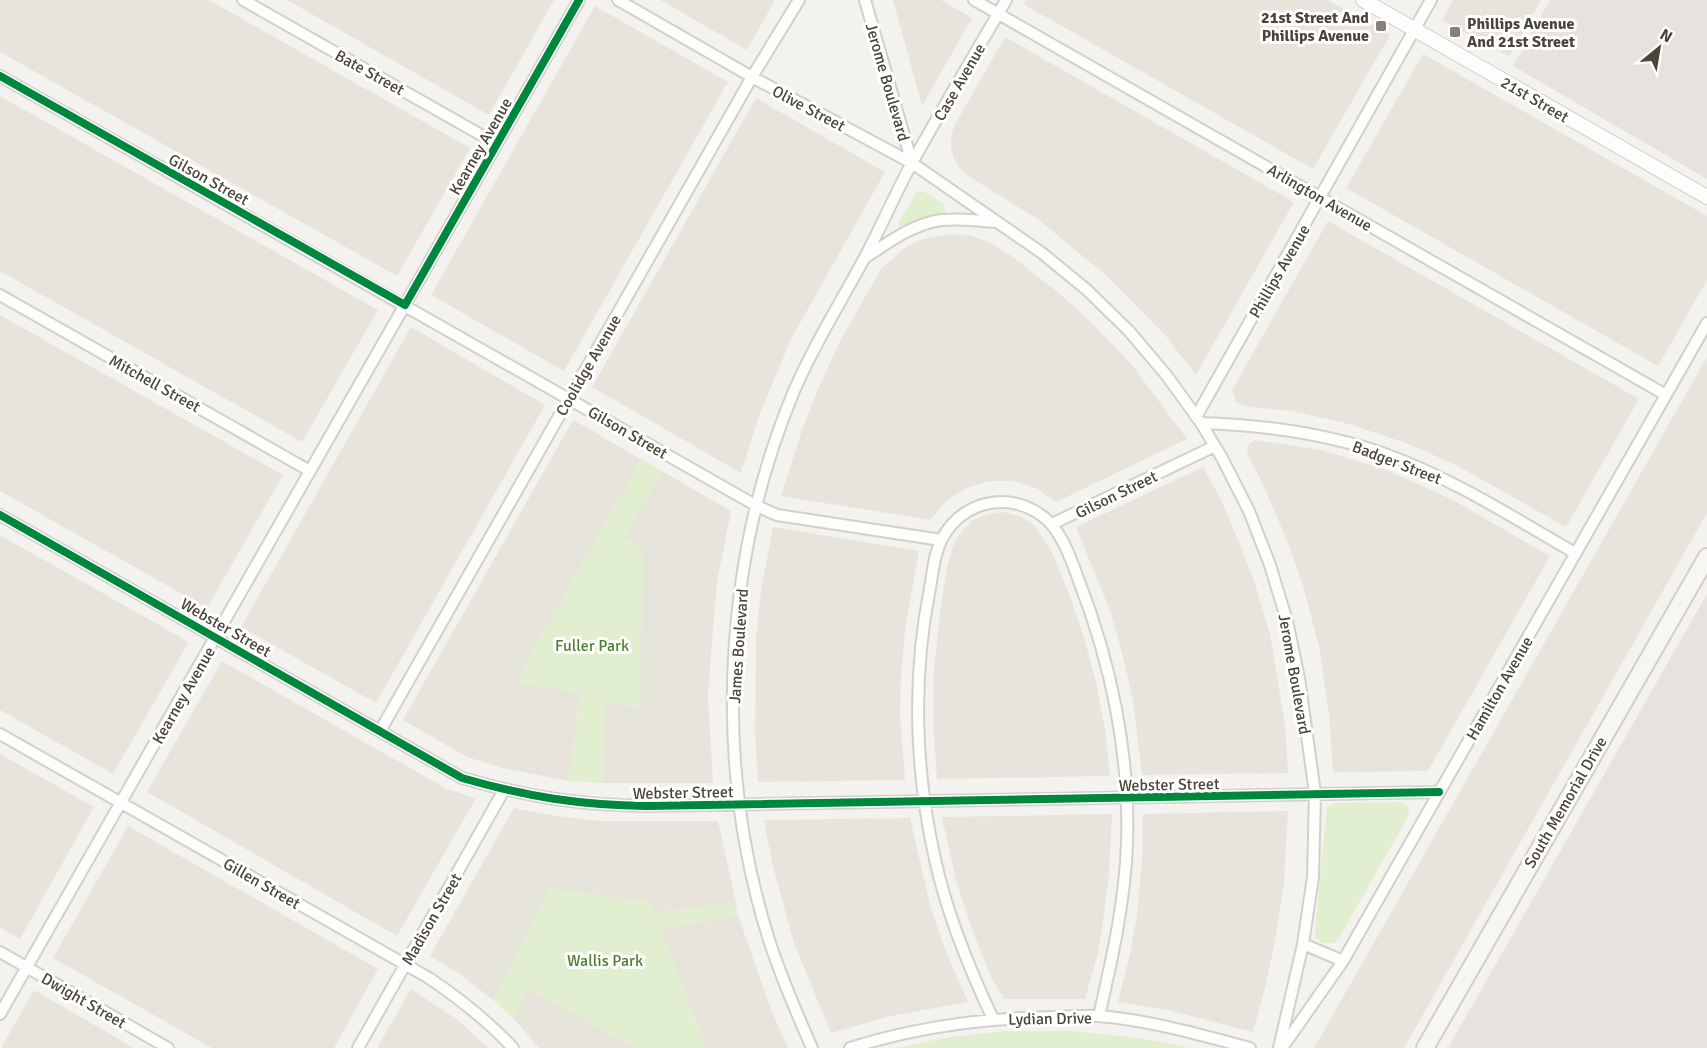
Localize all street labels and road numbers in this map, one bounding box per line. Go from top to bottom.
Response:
street label: Jerome Boulevard [861,21,913,144]
street label: Case Avenue [930,40,990,125]
street label: Bate Street [331,46,408,100]
street label: 21st Street [1497,72,1572,127]
street label: Olive Street [769,81,849,137]
street label: Kearney Avenue [445,94,517,199]
street label: Gilson Street [165,150,252,210]
street label: Arlington Avenue [1263,160,1376,236]
street label: Phillips Avenue [1245,221,1315,322]
street label: Coolidge Avenue [552,311,626,420]
street label: Mitchell Street [105,351,204,417]
street label: Gilson Street [584,402,671,464]
street label: Badger Street [1349,437,1444,489]
street label: Gilson Street [1072,466,1161,523]
street label: James Boulevard [725,588,753,704]
street label: Webster Street [177,594,275,662]
street label: Jerome Boulevard [1274,612,1314,736]
street label: Hamilton Avenue [1462,633,1538,744]
street label: Kearney Avenue [148,643,220,748]
street label: South Memorial Drive [1520,733,1612,872]
street label: Webster Street [1118,774,1220,796]
street label: Webster Street [632,782,734,804]
street label: Gillen Street [219,854,304,914]
street label: Madison Street [397,870,466,969]
street label: Dwight Street [38,969,130,1033]
street label: Lydian Drive [1008,1008,1092,1030]

